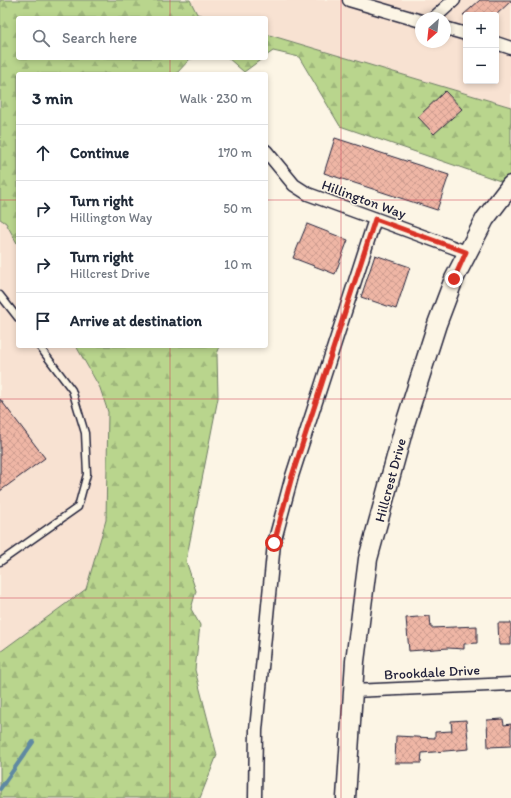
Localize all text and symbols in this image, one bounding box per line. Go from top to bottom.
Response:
north arrow [415,12,451,48]
map controls [463,12,499,84]
button: + [463,12,499,48]
search box [16,16,268,60]
icon: search [30,27,52,49]
text: Search here [62,29,137,47]
button: − [463,48,499,84]
text: 3 min [32,88,73,108]
text: Walk · 230 m [180,91,252,106]
icon: ahead [32,142,54,164]
text: Continue [70,144,129,162]
text: 170 m [218,145,252,160]
street label: Hillington Way [319,176,409,223]
text: Turn right [70,192,134,210]
icon: right [32,198,54,220]
text: 50 m [223,201,252,216]
text: Hillington Way [70,210,152,225]
text: Turn right [70,248,134,266]
icon: right [32,254,54,276]
text: 10 m [224,257,252,272]
text: Hillcrest Drive [70,266,150,281]
route end [445,270,463,288]
icon: arrive [32,310,54,332]
text: Arrive at destination [70,312,202,330]
street label: Hillcrest Drive [371,436,410,524]
route start [265,534,283,552]
street label: Brookdale Drive [384,661,481,684]

